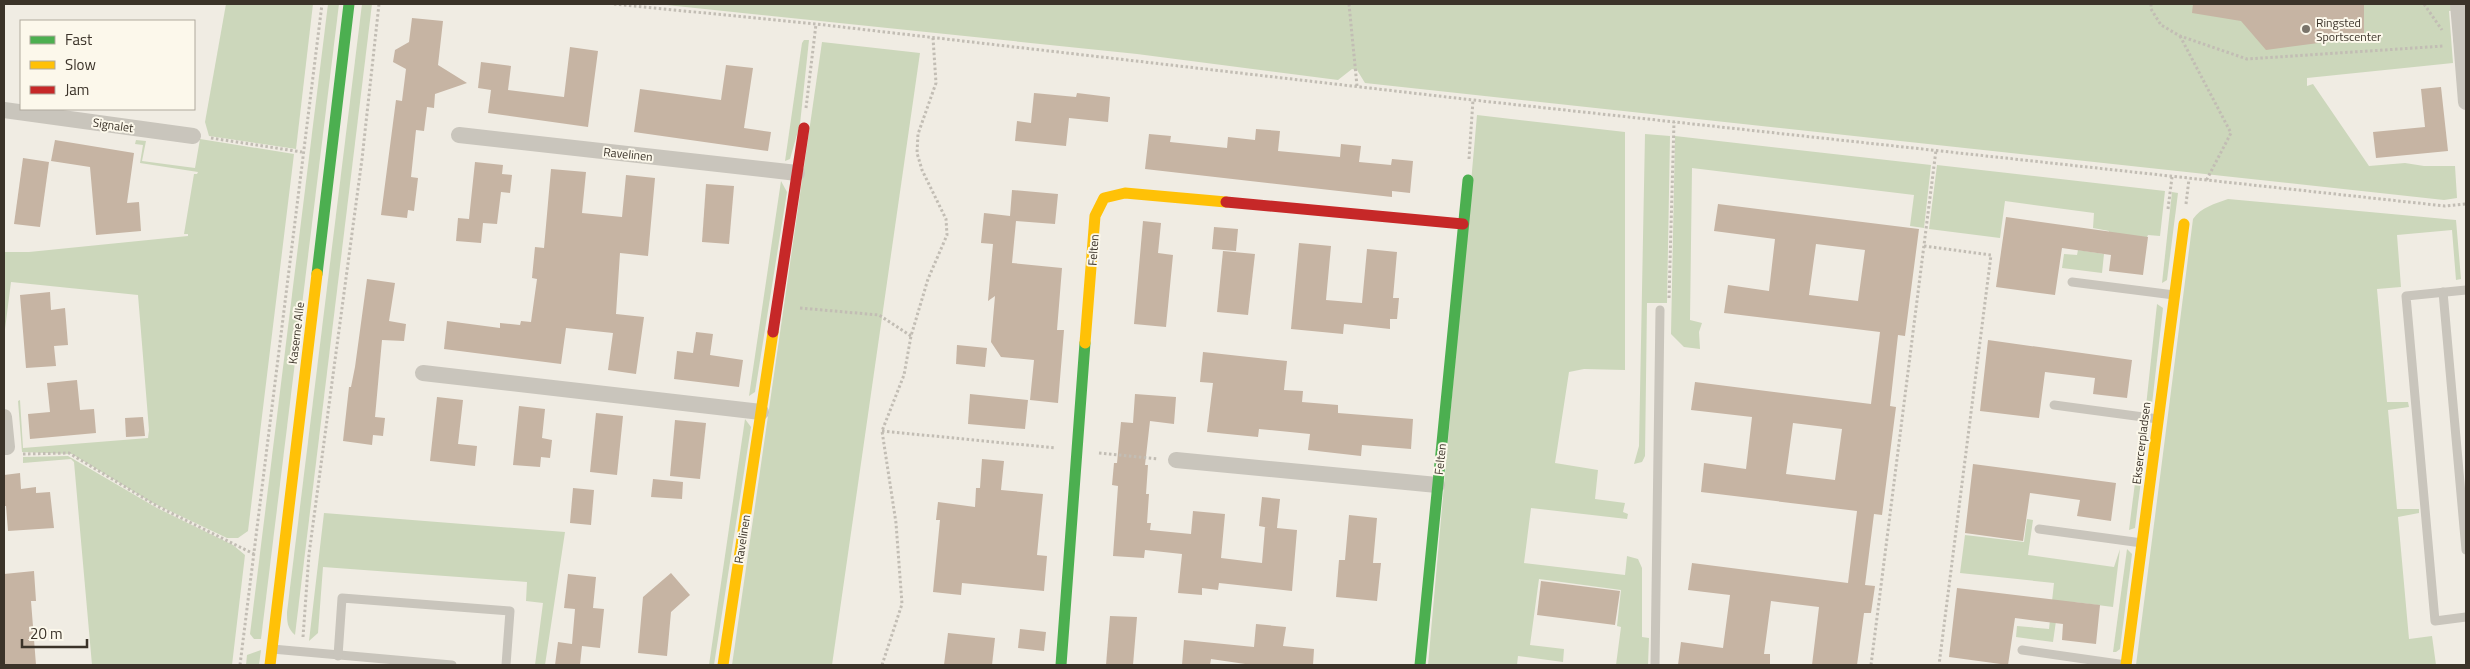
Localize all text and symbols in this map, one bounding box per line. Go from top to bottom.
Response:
place label: Ringsted Sportscenter [2316,13,2381,46]
legend [20,20,195,110]
marker: Ringsted Sportscenter [2300,23,2312,35]
text: Fast [65,28,93,51]
text: Slow [65,53,96,76]
text: Jam [65,78,89,101]
street label: Signalet [91,113,135,137]
street label: Ravelinen [602,142,654,166]
street label: Felten [1082,234,1104,266]
street label: Kaserne Alle [283,301,309,365]
street label: Eksercerpladsen [2127,401,2155,485]
street label: Felten [1429,442,1451,476]
street label: Ravelinen [729,513,755,565]
scale bar [22,616,88,648]
text: 20 m [30,622,63,645]

